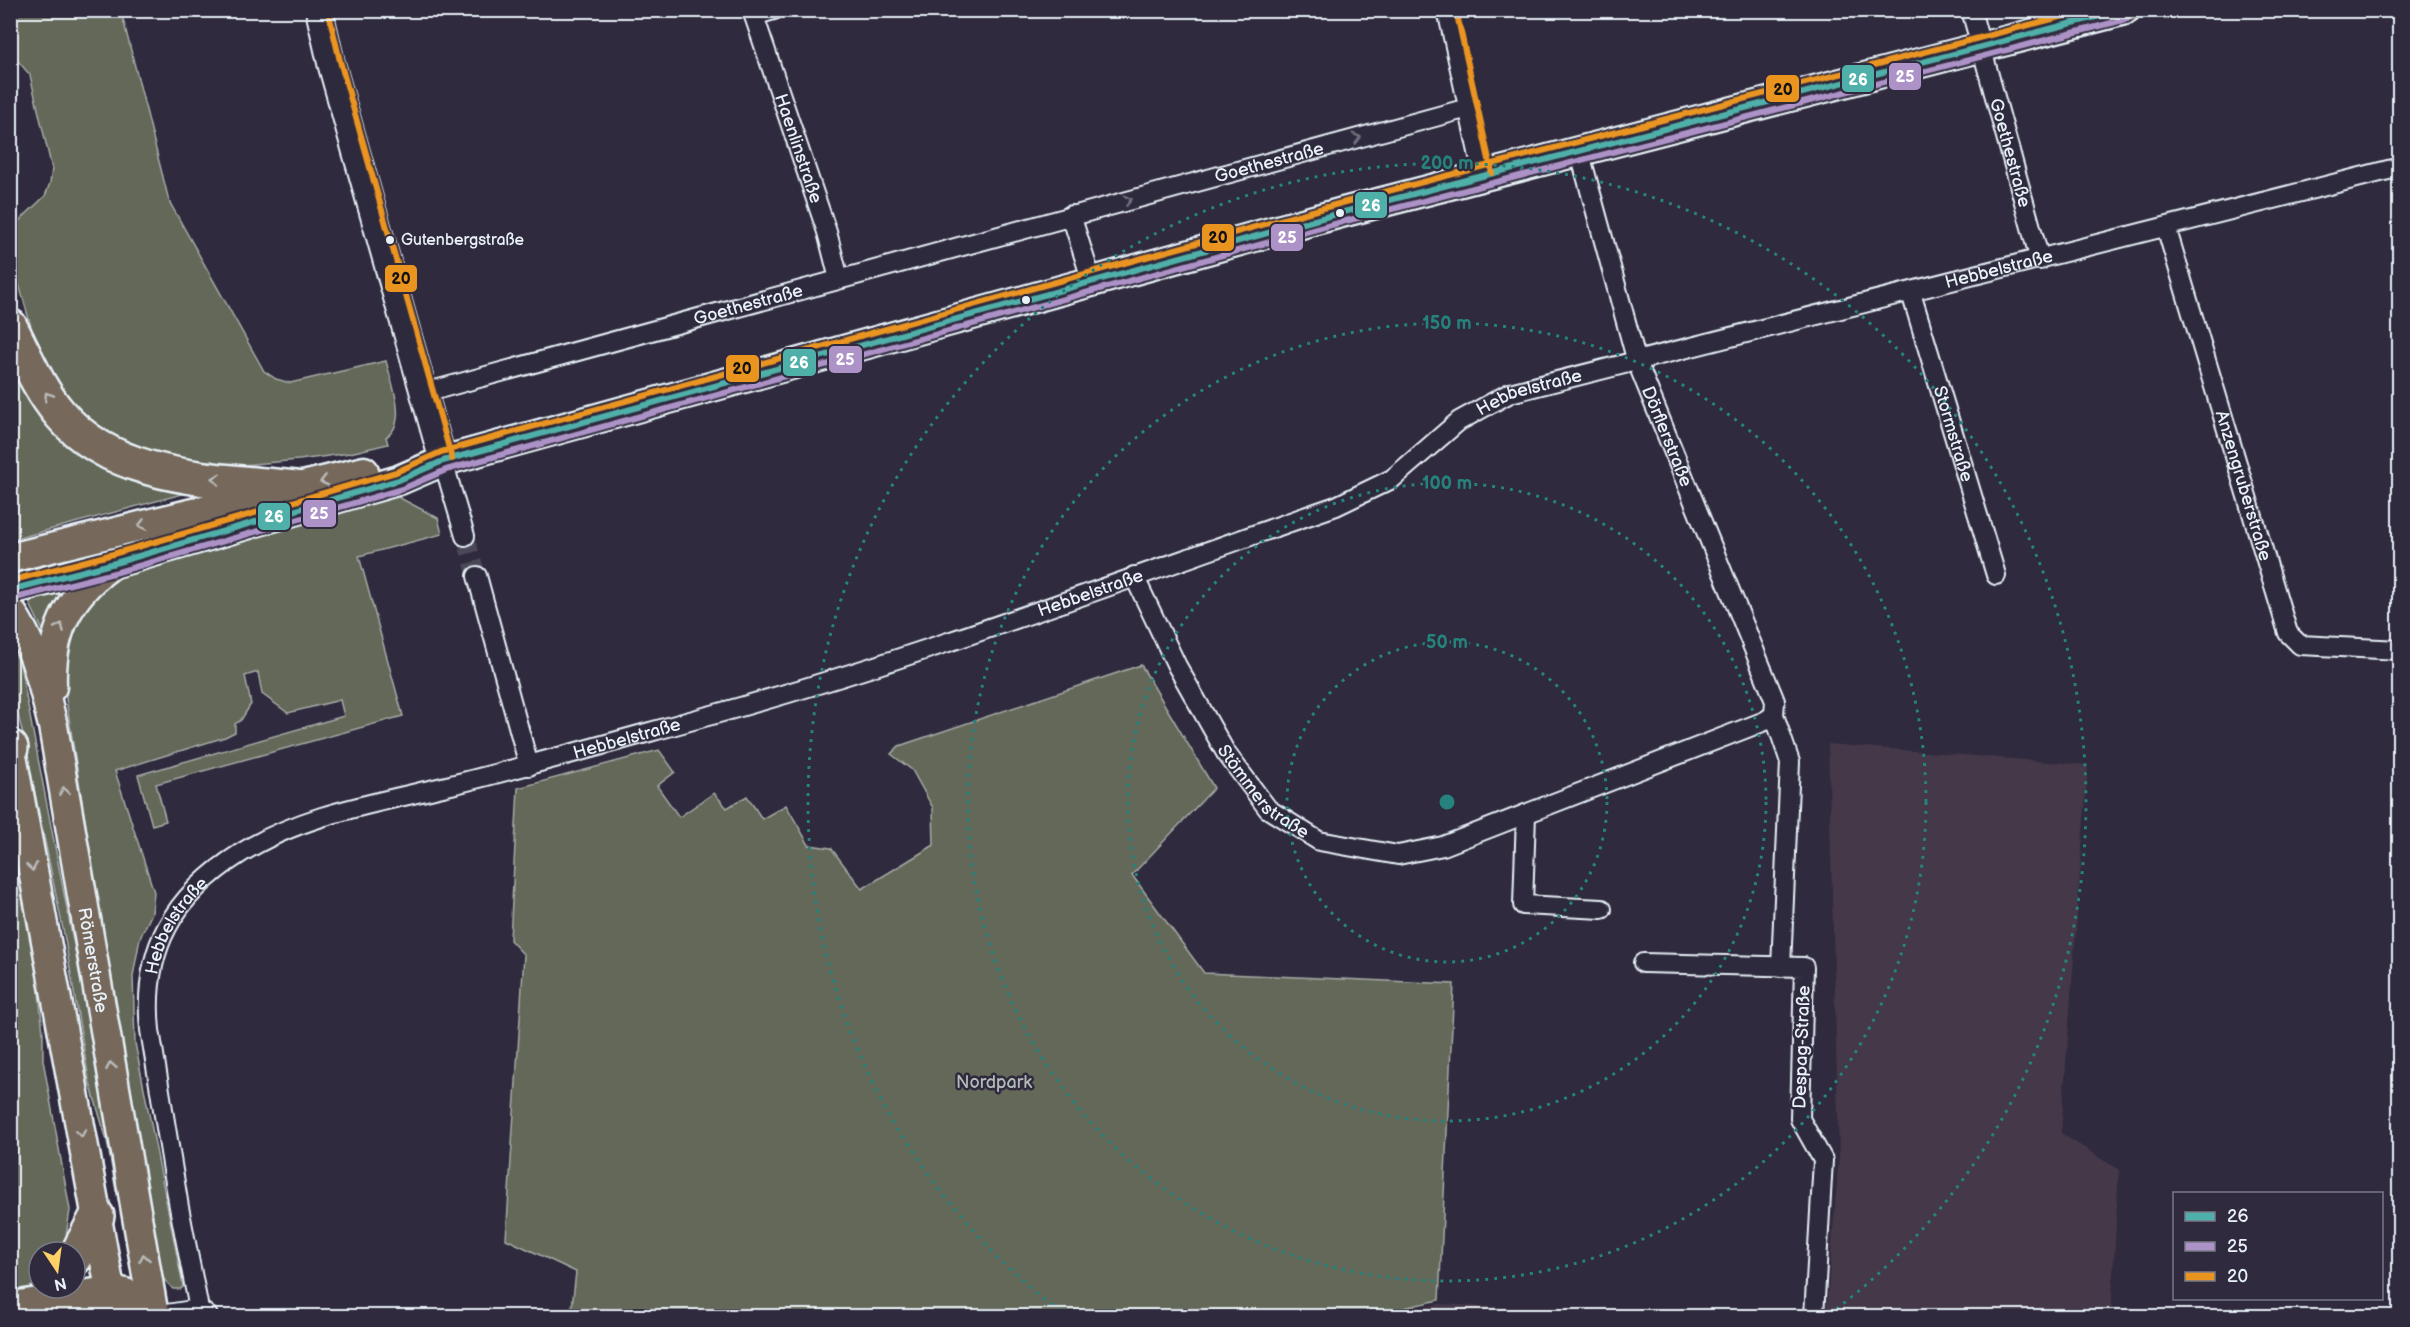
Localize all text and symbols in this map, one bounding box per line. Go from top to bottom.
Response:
line badge: 25 [1888,62,1922,91]
line badge: 26 [1841,64,1875,93]
text: 25 [1896,68,1914,87]
text: 26 [1848,71,1868,90]
line badge: 20 [1765,74,1800,103]
text: 20 [1773,81,1793,100]
street label: Haenlinstraße [771,91,827,206]
street label: Goethestraße [1985,96,2035,210]
one-way arrow [1351,133,1361,145]
street label: Goethestraße [1212,137,1326,187]
text: 200 m [1420,153,1474,174]
line badge: 26 [1354,191,1388,219]
one-way arrow [1122,195,1133,207]
text: 26 [1361,197,1381,216]
unlabelled marker [1334,207,1346,219]
line badge: 20 [1201,223,1235,252]
line badge: 25 [1270,223,1304,252]
text: 20 [1208,229,1228,248]
text: 25 [1278,229,1296,248]
place label: Gutenbergstraße [401,231,524,250]
marker: Gutenbergstraße [384,234,396,246]
street label: Hebbelstraße [1943,245,2055,293]
line badge: 20 [384,264,418,293]
text: 20 [391,270,411,289]
street label: Goethestraße [691,280,805,329]
unlabelled marker [1020,294,1032,306]
text: 150 m [1422,313,1472,334]
line badge: 25 [828,345,863,374]
line badge: 26 [782,348,817,377]
text: 25 [836,351,854,370]
line badge: 20 [725,354,760,383]
text: 26 [789,354,809,373]
text: 20 [732,360,752,379]
street label: Hebbelstraße [1473,365,1584,420]
street label: Dörflerstraße [1637,383,1697,490]
street label: Stormstraße [1929,383,1978,484]
one-way arrow [43,392,55,402]
street label: Anzengruberstraße [2211,408,2276,564]
one-way arrow [211,473,220,486]
one-way arrow [319,473,329,486]
text: 100 m [1422,473,1472,494]
line badge: 25 [302,499,337,528]
line badge: 26 [257,502,291,531]
text: 25 [310,505,328,524]
text: 26 [264,508,284,527]
one-way arrow [137,518,147,531]
street label: Hebbelstraße [1035,564,1146,621]
one-way arrow [53,623,65,634]
text: 50 m [1426,632,1468,653]
street label: Hebbelstraße [571,714,683,763]
street label: Stömmerstraße [1213,741,1313,843]
one-way arrow [59,786,71,796]
centre of rings [1437,792,1457,812]
one-way arrow [26,863,38,872]
street label: Hebbelstraße [141,872,212,976]
street label: Römerstraße [74,906,112,1015]
street label: Despag-Straße [1789,985,1815,1109]
one-way arrow [106,1061,118,1070]
park label: Nordpark [956,1072,1032,1093]
one-way arrow [74,1128,87,1138]
legend [2173,1192,2383,1300]
text: 26 [2227,1206,2249,1227]
text: 25 [2227,1236,2248,1257]
north arrow [27,1240,87,1300]
one-way arrow [138,1253,151,1263]
text: 20 [2227,1266,2248,1287]
text: N [52,1273,68,1294]

